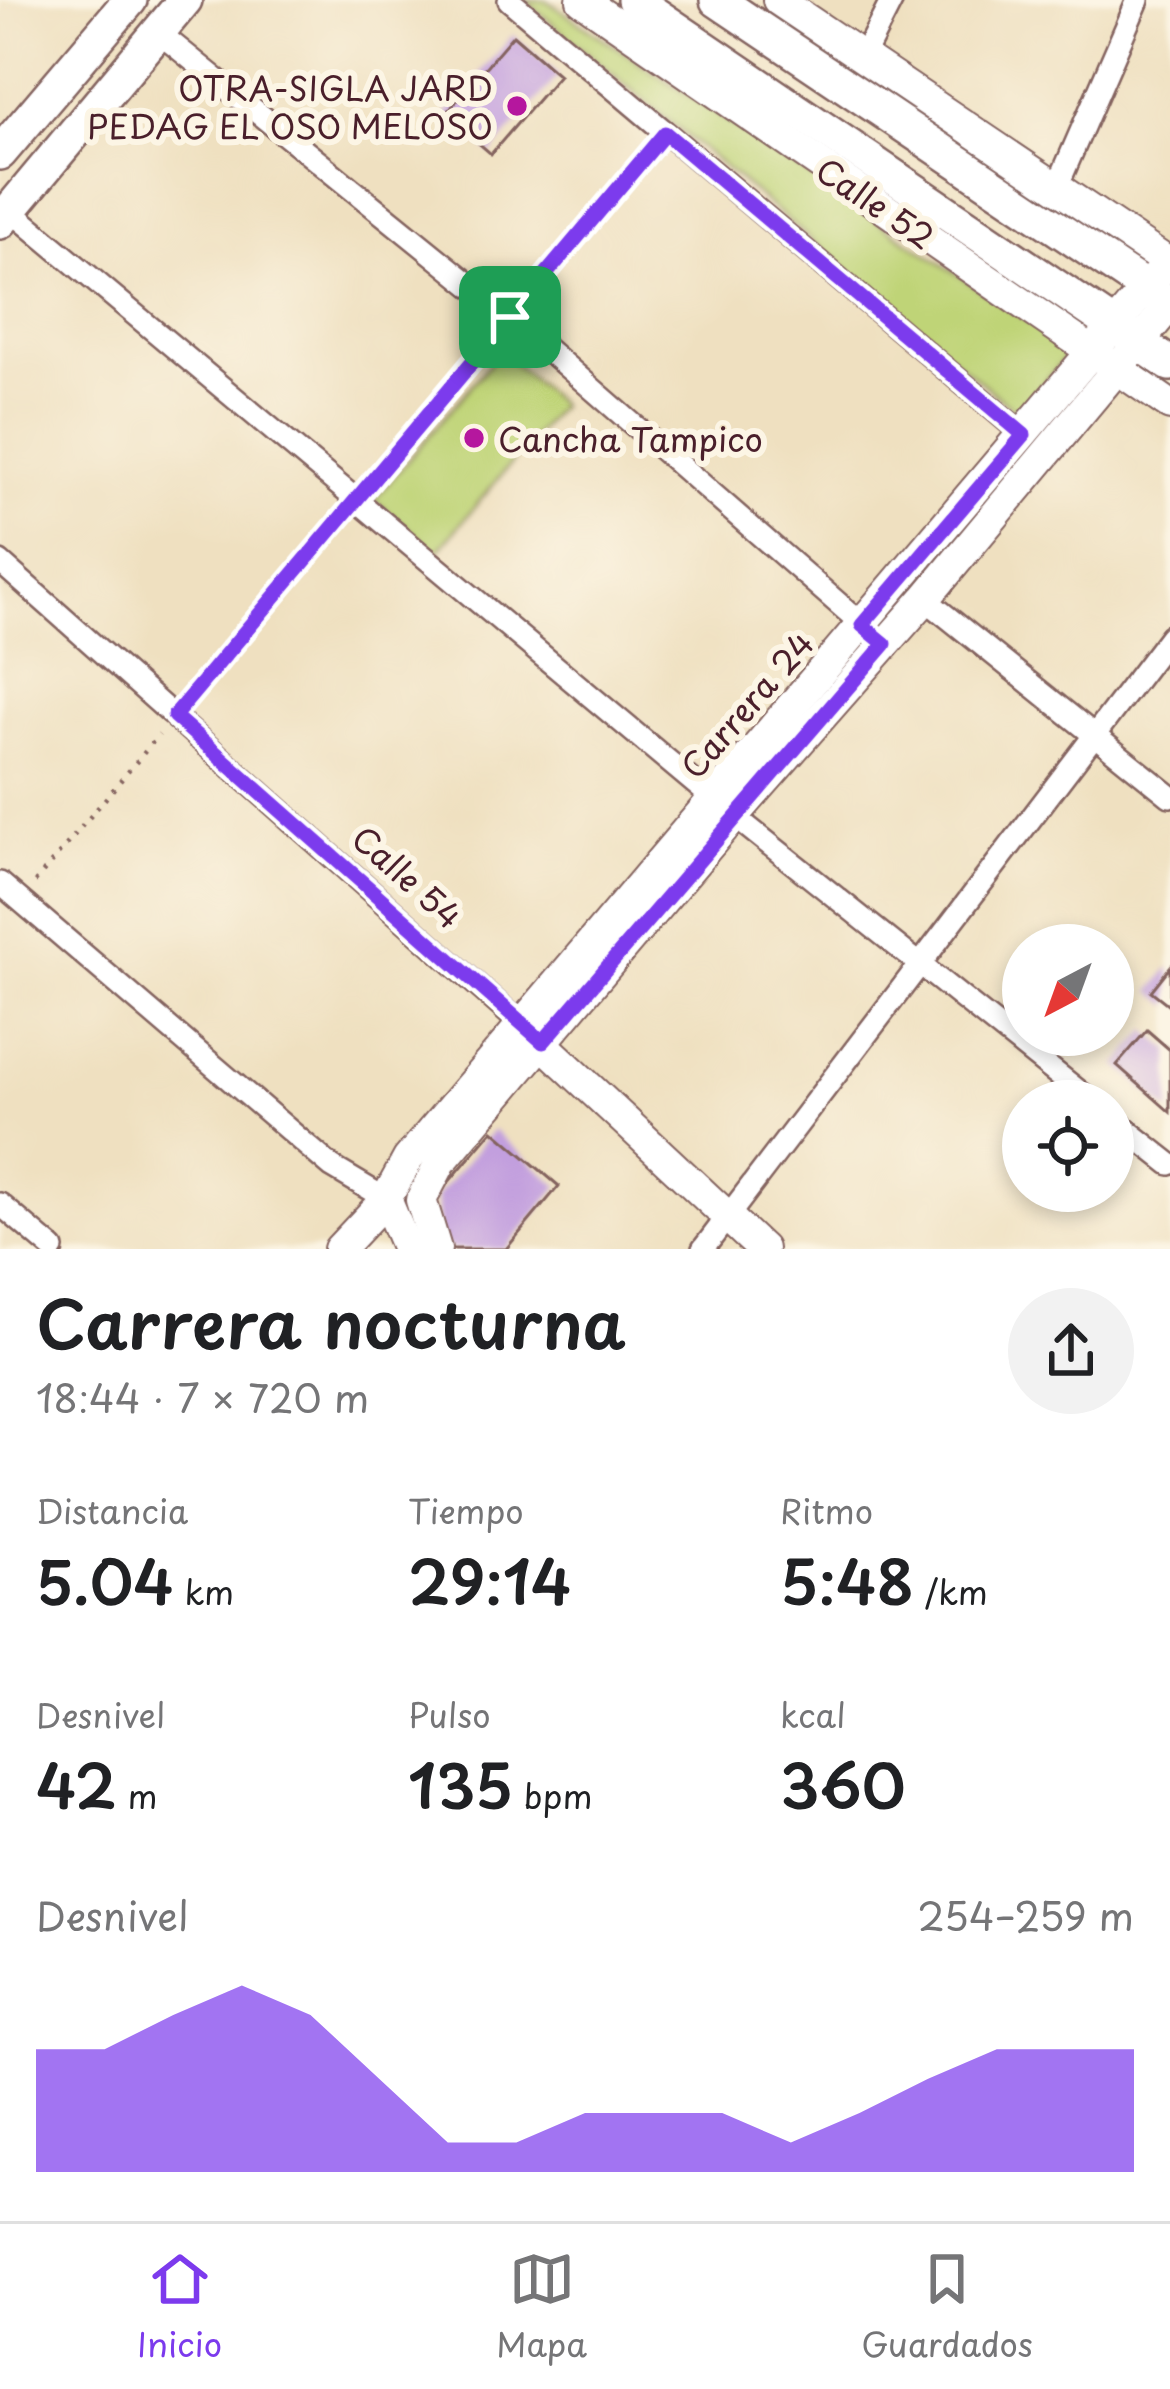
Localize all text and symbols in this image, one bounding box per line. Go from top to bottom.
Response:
place label: OTRA-SIGLA JARD PEDAG EL OSO MELOSO [87,62,493,150]
marker: OTRA-SIGLA JARD PEDAG EL OSO MELOSO [504,93,530,119]
street label: Calle 52 [806,144,946,260]
pin [459,266,561,368]
icon: arrive [477,284,543,350]
place label: Cancha Tampico [498,413,763,463]
marker: Cancha Tampico [461,425,487,451]
street label: Carrera 24 [668,619,824,789]
street label: Calle 54 [342,813,474,939]
north arrow [1002,924,1134,1056]
map controls [1002,924,1134,1212]
button: locate [1002,1080,1134,1212]
text: Carrera nocturna [36,1272,626,1371]
button: share [1008,1288,1134,1414]
text: 18:44 · 7 × 720 m [36,1367,369,1426]
text: Distancia [36,1485,188,1535]
text: Tiempo [408,1485,524,1535]
text: Ritmo [780,1485,873,1535]
text: 5.04 [36,1535,174,1625]
text: 29:14 [408,1535,572,1625]
text: 5:48 [780,1535,914,1625]
text: km [174,1566,234,1616]
text: /km [914,1566,988,1616]
text: Desnivel [36,1689,165,1739]
text: Pulso [408,1689,491,1739]
text: kcal [780,1689,846,1739]
text: 42 [36,1739,117,1829]
text: 135 [408,1739,513,1829]
text: 360 [780,1739,906,1829]
text: m [117,1770,158,1820]
text: bpm [513,1770,592,1820]
text: Desnivel [36,1885,188,1944]
text: 254–259 m [917,1885,1134,1944]
tab: Inicio [137,2246,222,2368]
tab: Mapa [496,2246,587,2368]
tab: Guardados [861,2246,1033,2368]

